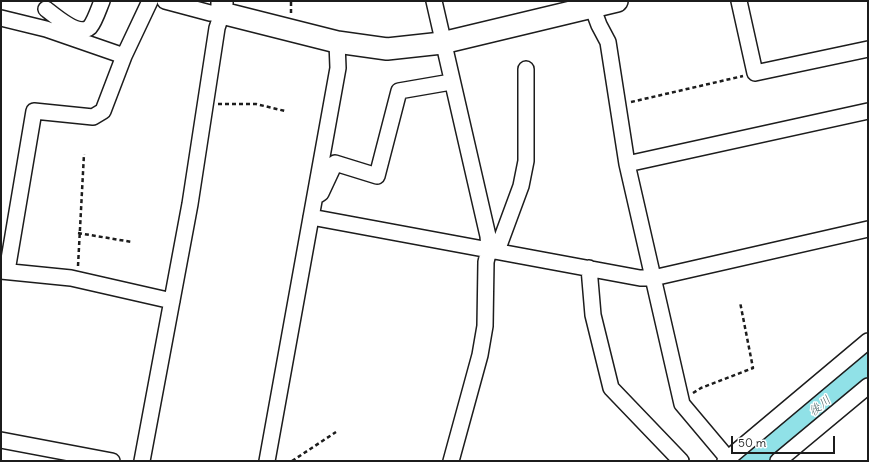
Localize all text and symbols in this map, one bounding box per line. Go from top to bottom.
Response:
water label: 後川 [806,393,834,419]
scale bar [733,428,837,454]
text: 50 m [738,435,766,450]

